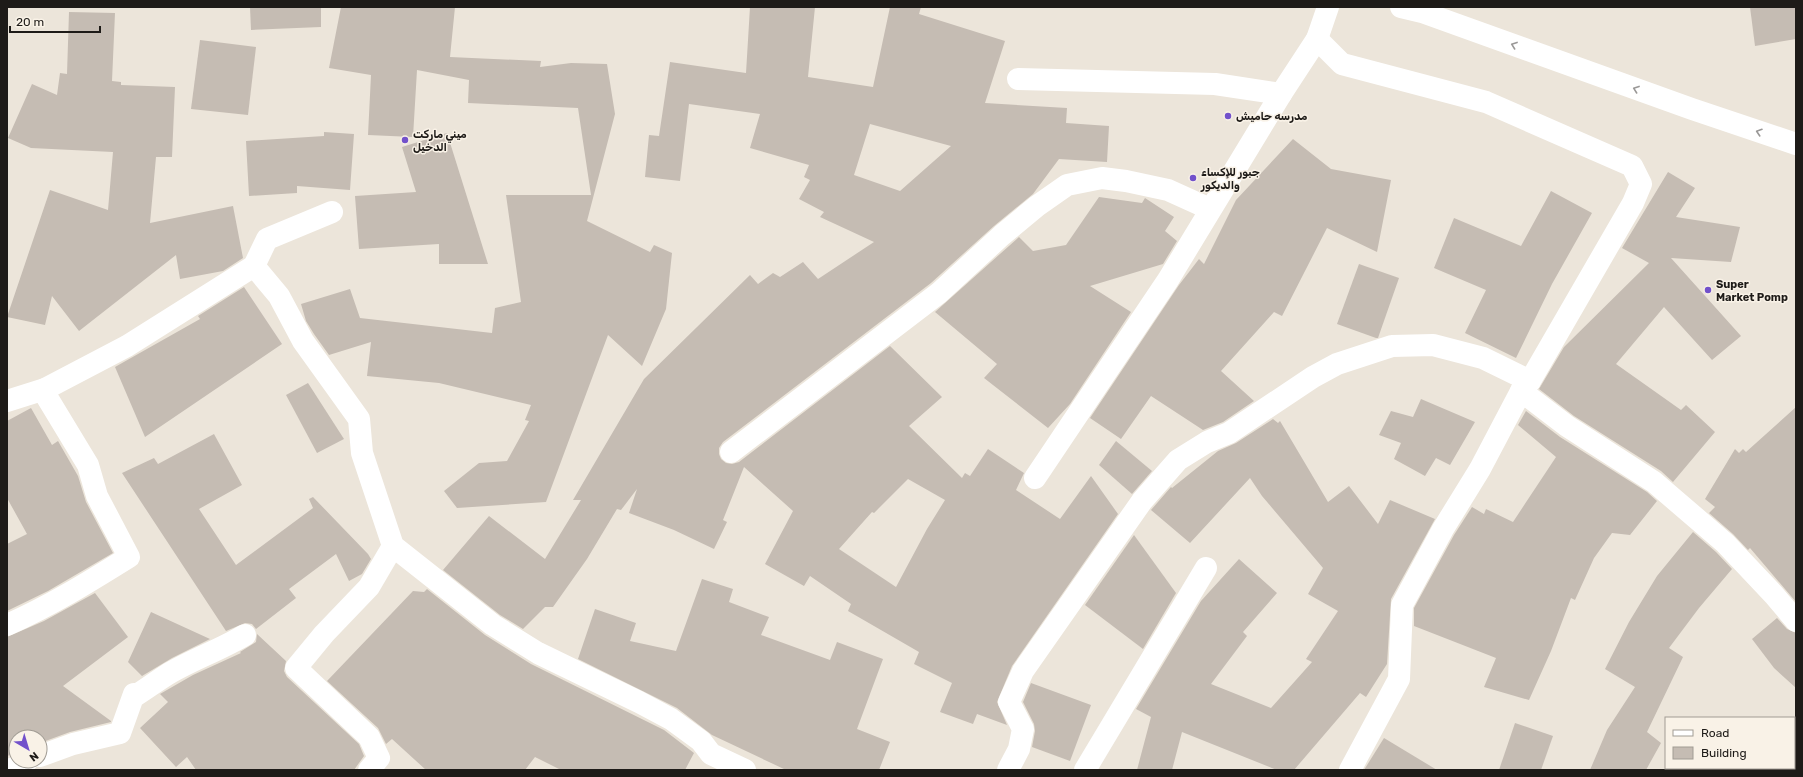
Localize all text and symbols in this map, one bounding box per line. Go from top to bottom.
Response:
scale bar [10,8,100,34]
text: 20 m [16,15,44,29]
one-way arrow [1510,42,1517,50]
one-way arrow [1633,86,1640,94]
place label: مدرسه حاميش [1236,110,1307,123]
marker: مدرسه حاميش [1223,111,1233,121]
place label: ميني ماركت الدخيل [413,128,467,154]
one-way arrow [1756,128,1763,136]
marker: ميني ماركت الدخيل [400,135,410,145]
place label: جبور للإكساء والديكور [1200,166,1260,192]
marker: جبور للإكساء والديكور [1188,173,1198,183]
place label: Super Market Pomp [1716,278,1788,304]
marker: Super Market Pomp [1703,285,1713,295]
legend [1665,717,1795,769]
text: Road [1701,726,1729,740]
north arrow [8,729,48,769]
text: Building [1701,746,1747,760]
text: N [27,749,41,764]

